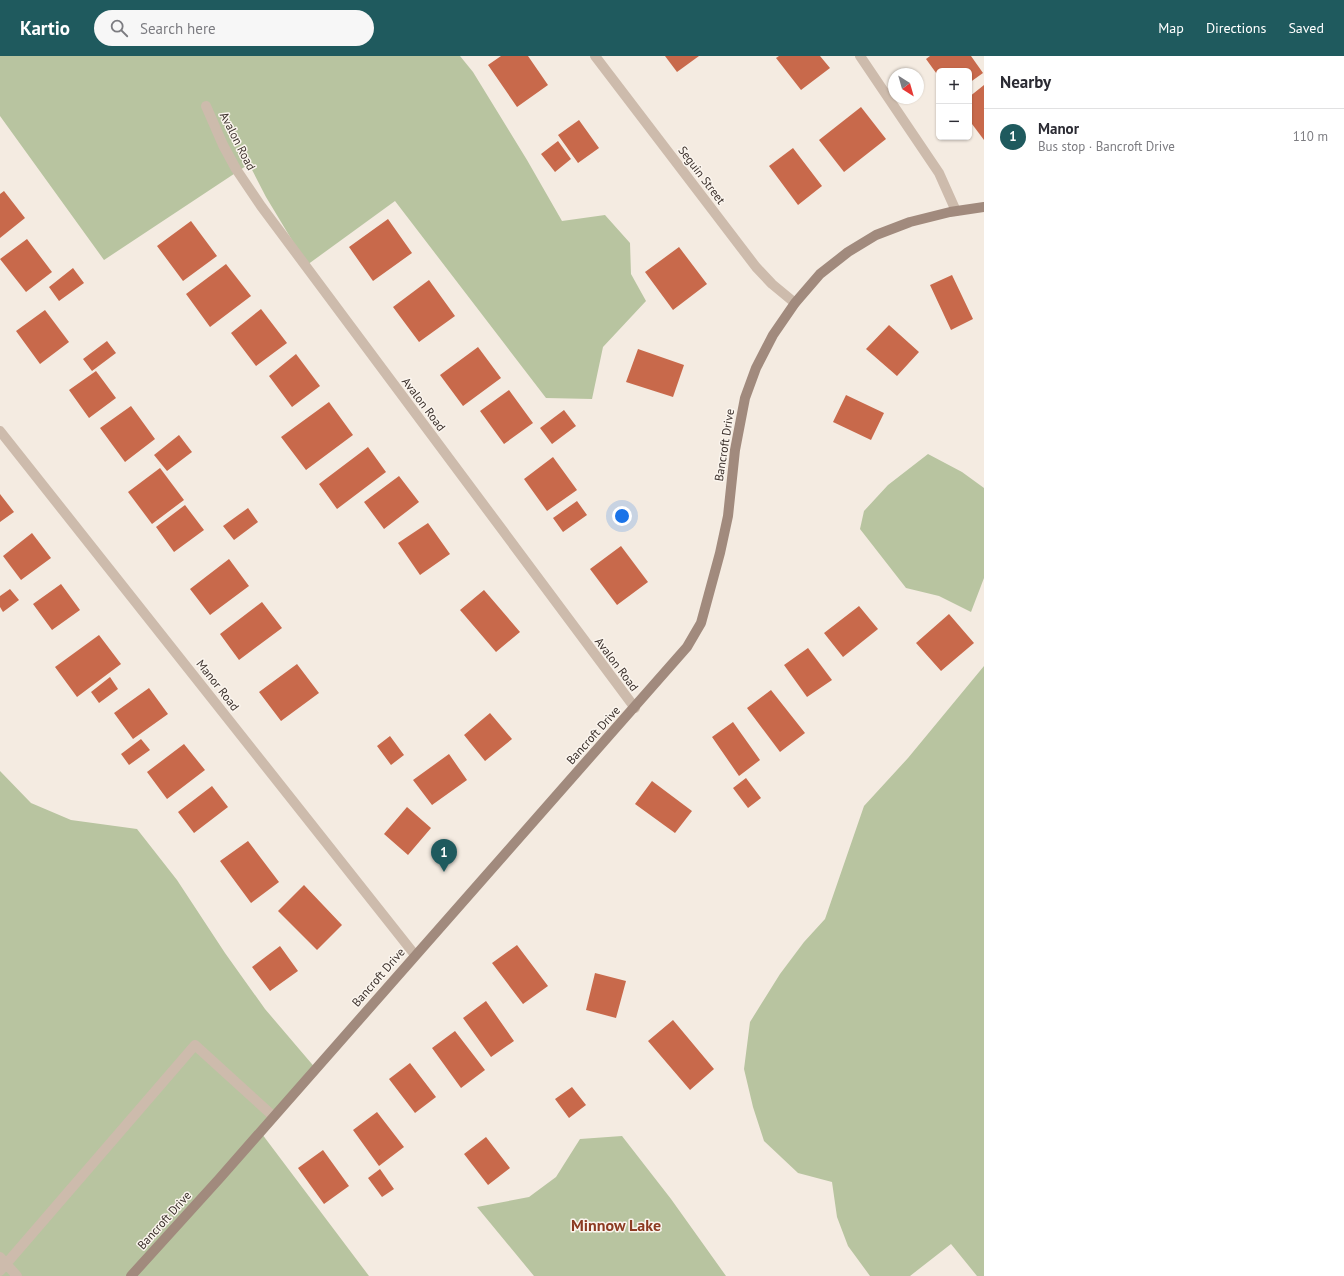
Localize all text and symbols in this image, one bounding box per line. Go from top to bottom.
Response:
search box [94,10,374,46]
text: Kartio [20,16,70,40]
icon: search [108,17,130,39]
text: Search here [140,19,216,38]
text: Map [1158,19,1184,37]
text: Directions [1206,19,1266,37]
text: Saved [1288,19,1324,37]
north arrow [888,68,924,104]
map controls [936,68,972,140]
button: + [936,68,972,104]
text: Nearby [1000,71,1051,93]
button: − [936,104,972,140]
street label: Avalon Road [217,109,259,173]
text: Manor [1038,119,1079,138]
text: 1 [1009,128,1017,145]
text: 110 m [1293,128,1328,145]
text: Bus stop · Bancroft Drive [1038,138,1175,155]
street label: Seguin Street [675,143,729,207]
street label: Avalon Road [399,374,449,434]
street label: Bancroft Drive [711,408,737,482]
your location [612,506,632,526]
street label: Avalon Road [592,634,642,694]
street label: Manor Road [193,656,243,714]
street label: Bancroft Drive [563,703,623,767]
pin: 1 [431,839,457,872]
street label: Bancroft Drive [348,944,408,1010]
street label: Bancroft Drive [134,1188,194,1252]
district label: Minnow Lake [571,1215,661,1235]

